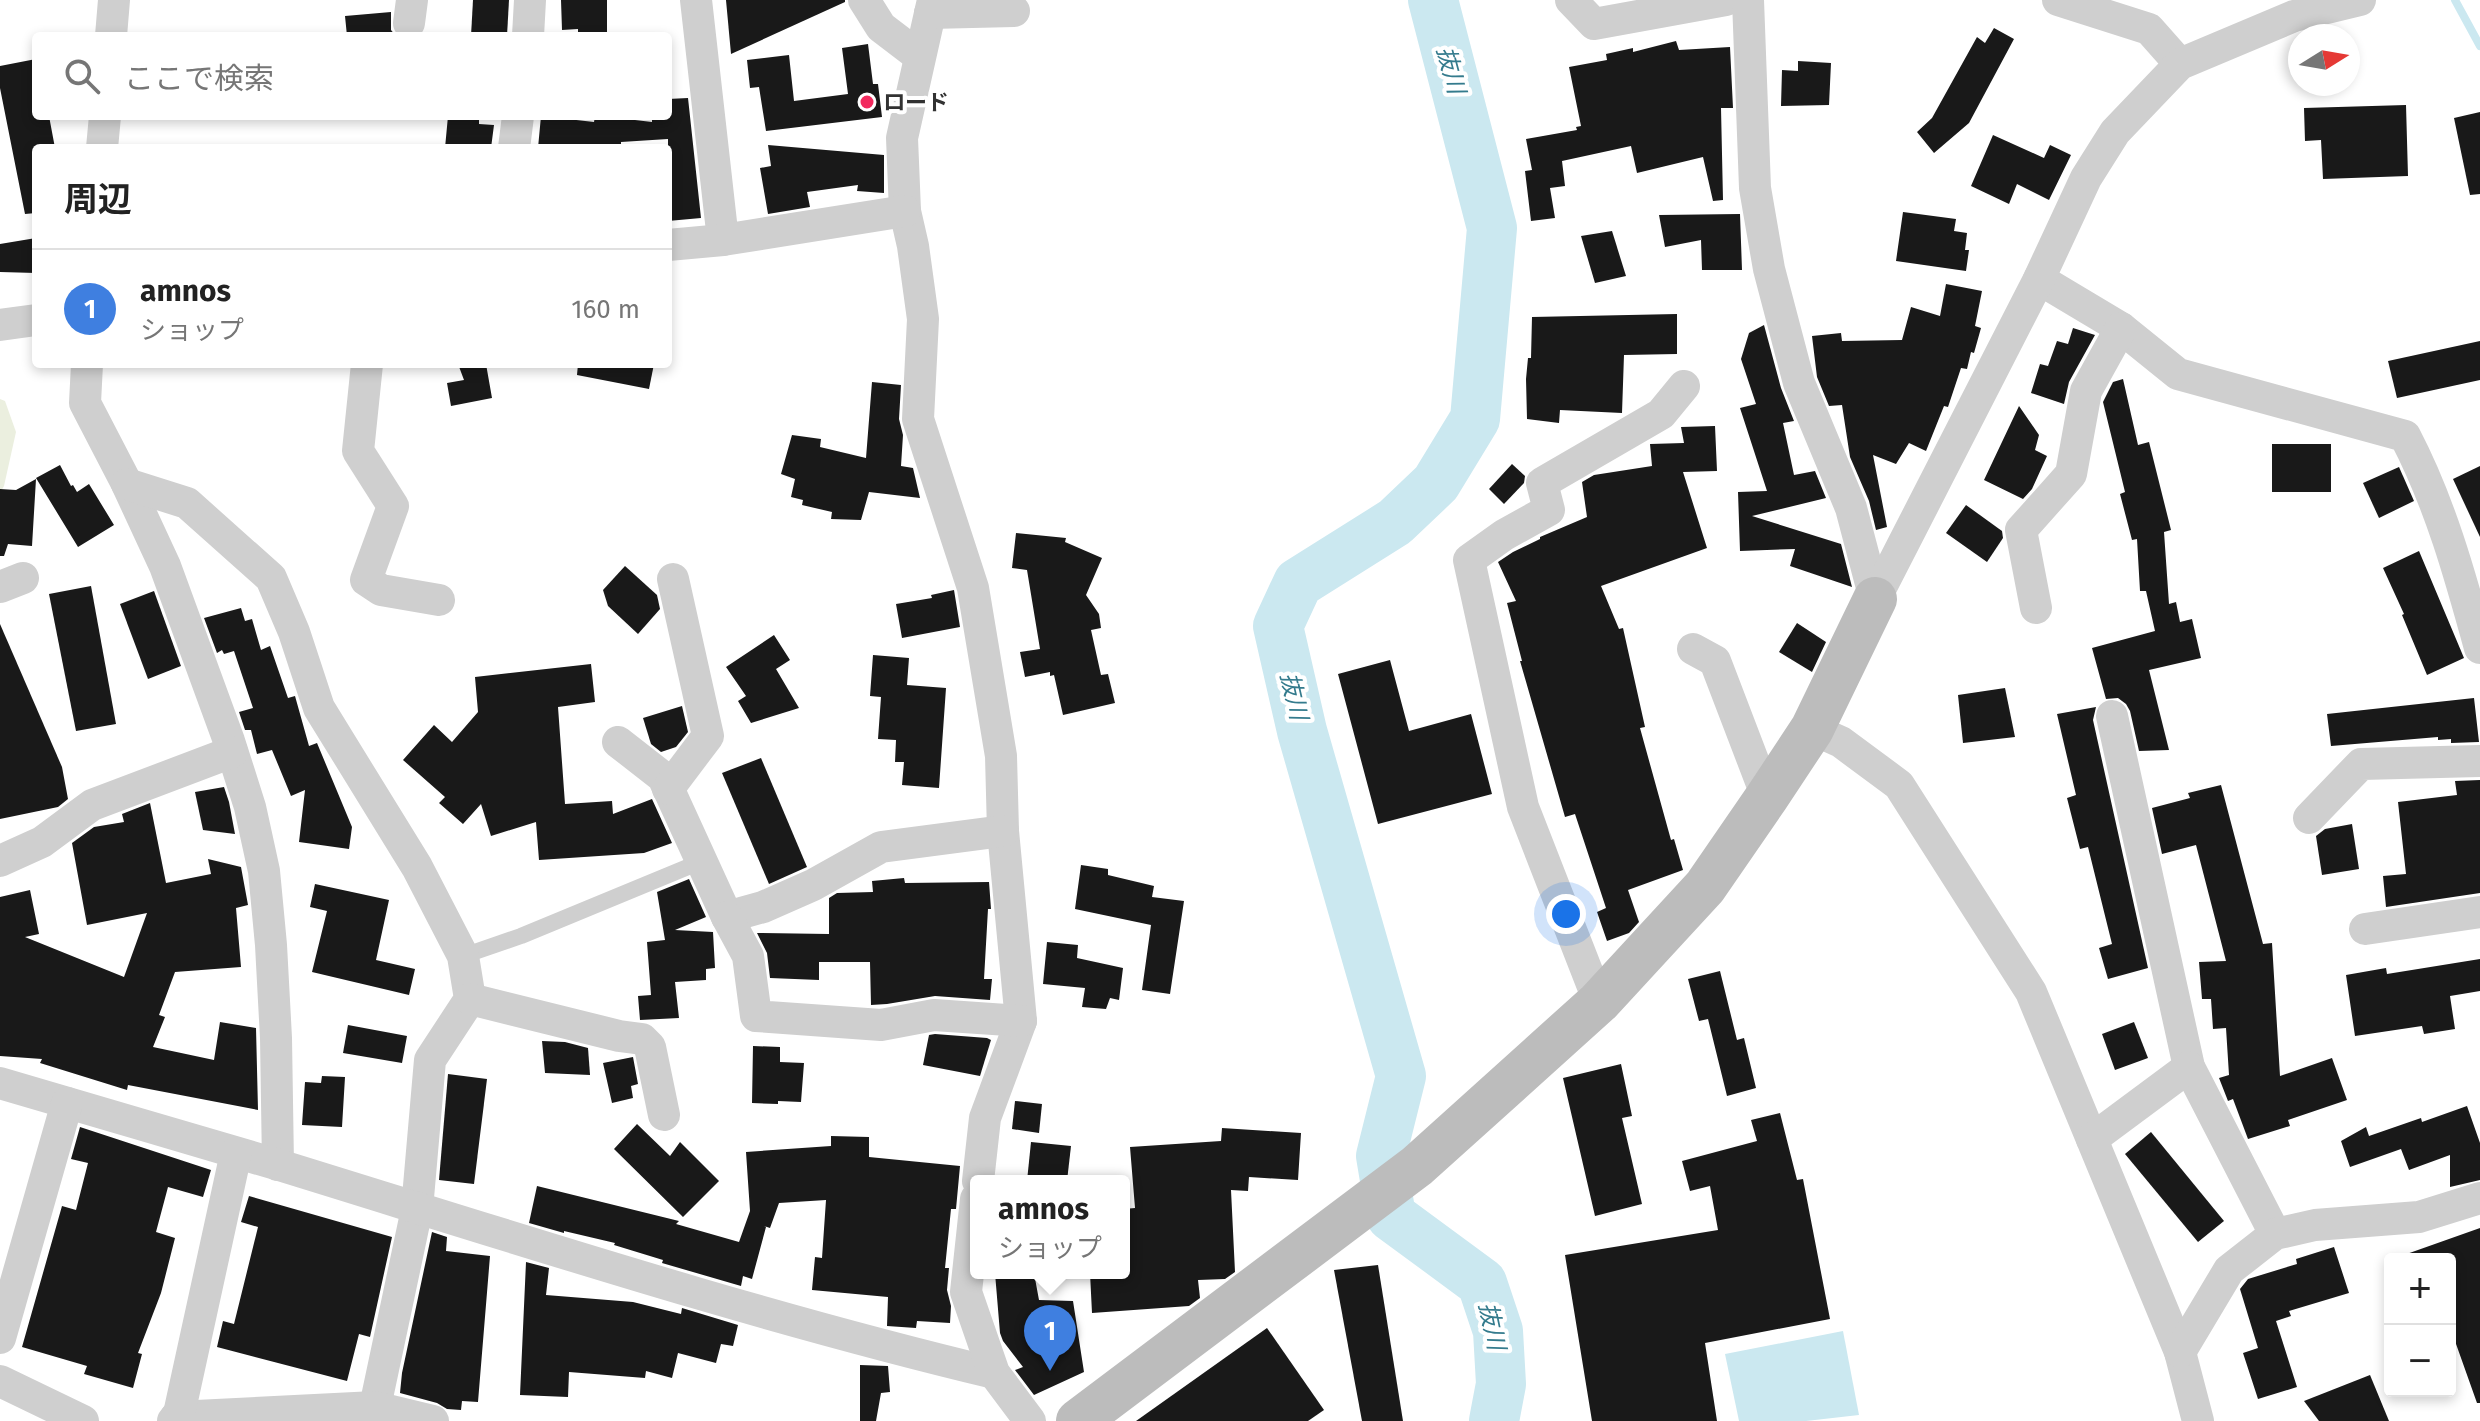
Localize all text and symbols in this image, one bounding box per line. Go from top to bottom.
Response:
north arrow [2288,24,2360,96]
search box [32,32,672,120]
water label: 抜川 [1431,43,1472,100]
icon: search [60,54,104,98]
text: ここで検索 [124,61,274,97]
place label: ロード [883,89,949,116]
marker: ロード [858,93,876,111]
text: 周辺 [64,179,132,220]
text: amnos [140,273,231,309]
text: 1 [84,294,96,325]
text: 160 m [571,294,640,325]
text: ショップ [140,315,244,346]
water label: 抜川 [1275,669,1314,725]
your location [1546,894,1586,934]
popup [970,1175,1130,1279]
text: amnos [998,1191,1089,1227]
text: ショップ [998,1233,1102,1264]
map controls [2384,1253,2456,1397]
button: + [2384,1253,2456,1325]
water label: 抜川 [1473,1300,1511,1355]
pin: 1 [1024,1305,1076,1371]
button: − [2384,1325,2456,1397]

